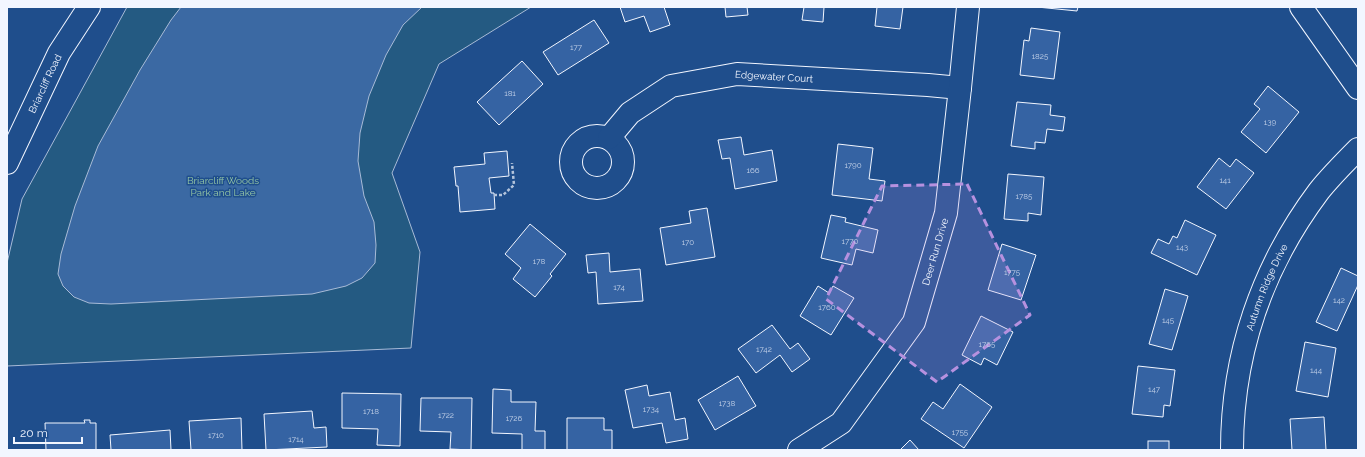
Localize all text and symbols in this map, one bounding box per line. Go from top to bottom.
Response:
house number: 177 [570,42,583,52]
house number: 1825 [1032,51,1049,61]
street label: Briarcliff Road [26,52,64,115]
street label: Edgewater Court [735,69,814,84]
house number: 181 [504,88,516,98]
house number: 139 [1264,117,1277,127]
house number: 1790 [844,160,862,170]
house number: 166 [746,165,760,175]
park label: Briarcliff Woods Park and Lake [187,175,259,198]
house number: 141 [1219,175,1231,185]
house number: 1785 [1016,191,1033,201]
street label: Deer Run Drive [920,217,950,287]
house number: 1770 [842,236,859,246]
house number: 170 [682,237,694,247]
house number: 143 [1176,242,1188,252]
street label: Autumn Ridge Drive [1244,242,1290,332]
house number: 178 [533,256,545,266]
house number: 1775 [1004,267,1021,277]
house number: 174 [613,282,625,292]
house number: 142 [1333,295,1345,305]
house number: 1760 [818,302,836,312]
house number: 145 [1162,315,1175,325]
house number: 1765 [979,339,996,349]
house number: 1742 [756,344,772,354]
house number: 144 [1310,365,1323,375]
house number: 147 [1148,384,1161,394]
house number: 1738 [719,398,736,408]
house number: 1734 [643,404,660,414]
house number: 1718 [363,406,379,416]
house number: 1722 [438,410,454,420]
house number: 1726 [506,413,523,423]
scale bar [14,419,82,445]
text: 20 m [20,426,48,440]
house number: 1755 [952,427,969,437]
house number: 1710 [208,430,224,440]
house number: 1714 [288,434,304,444]

